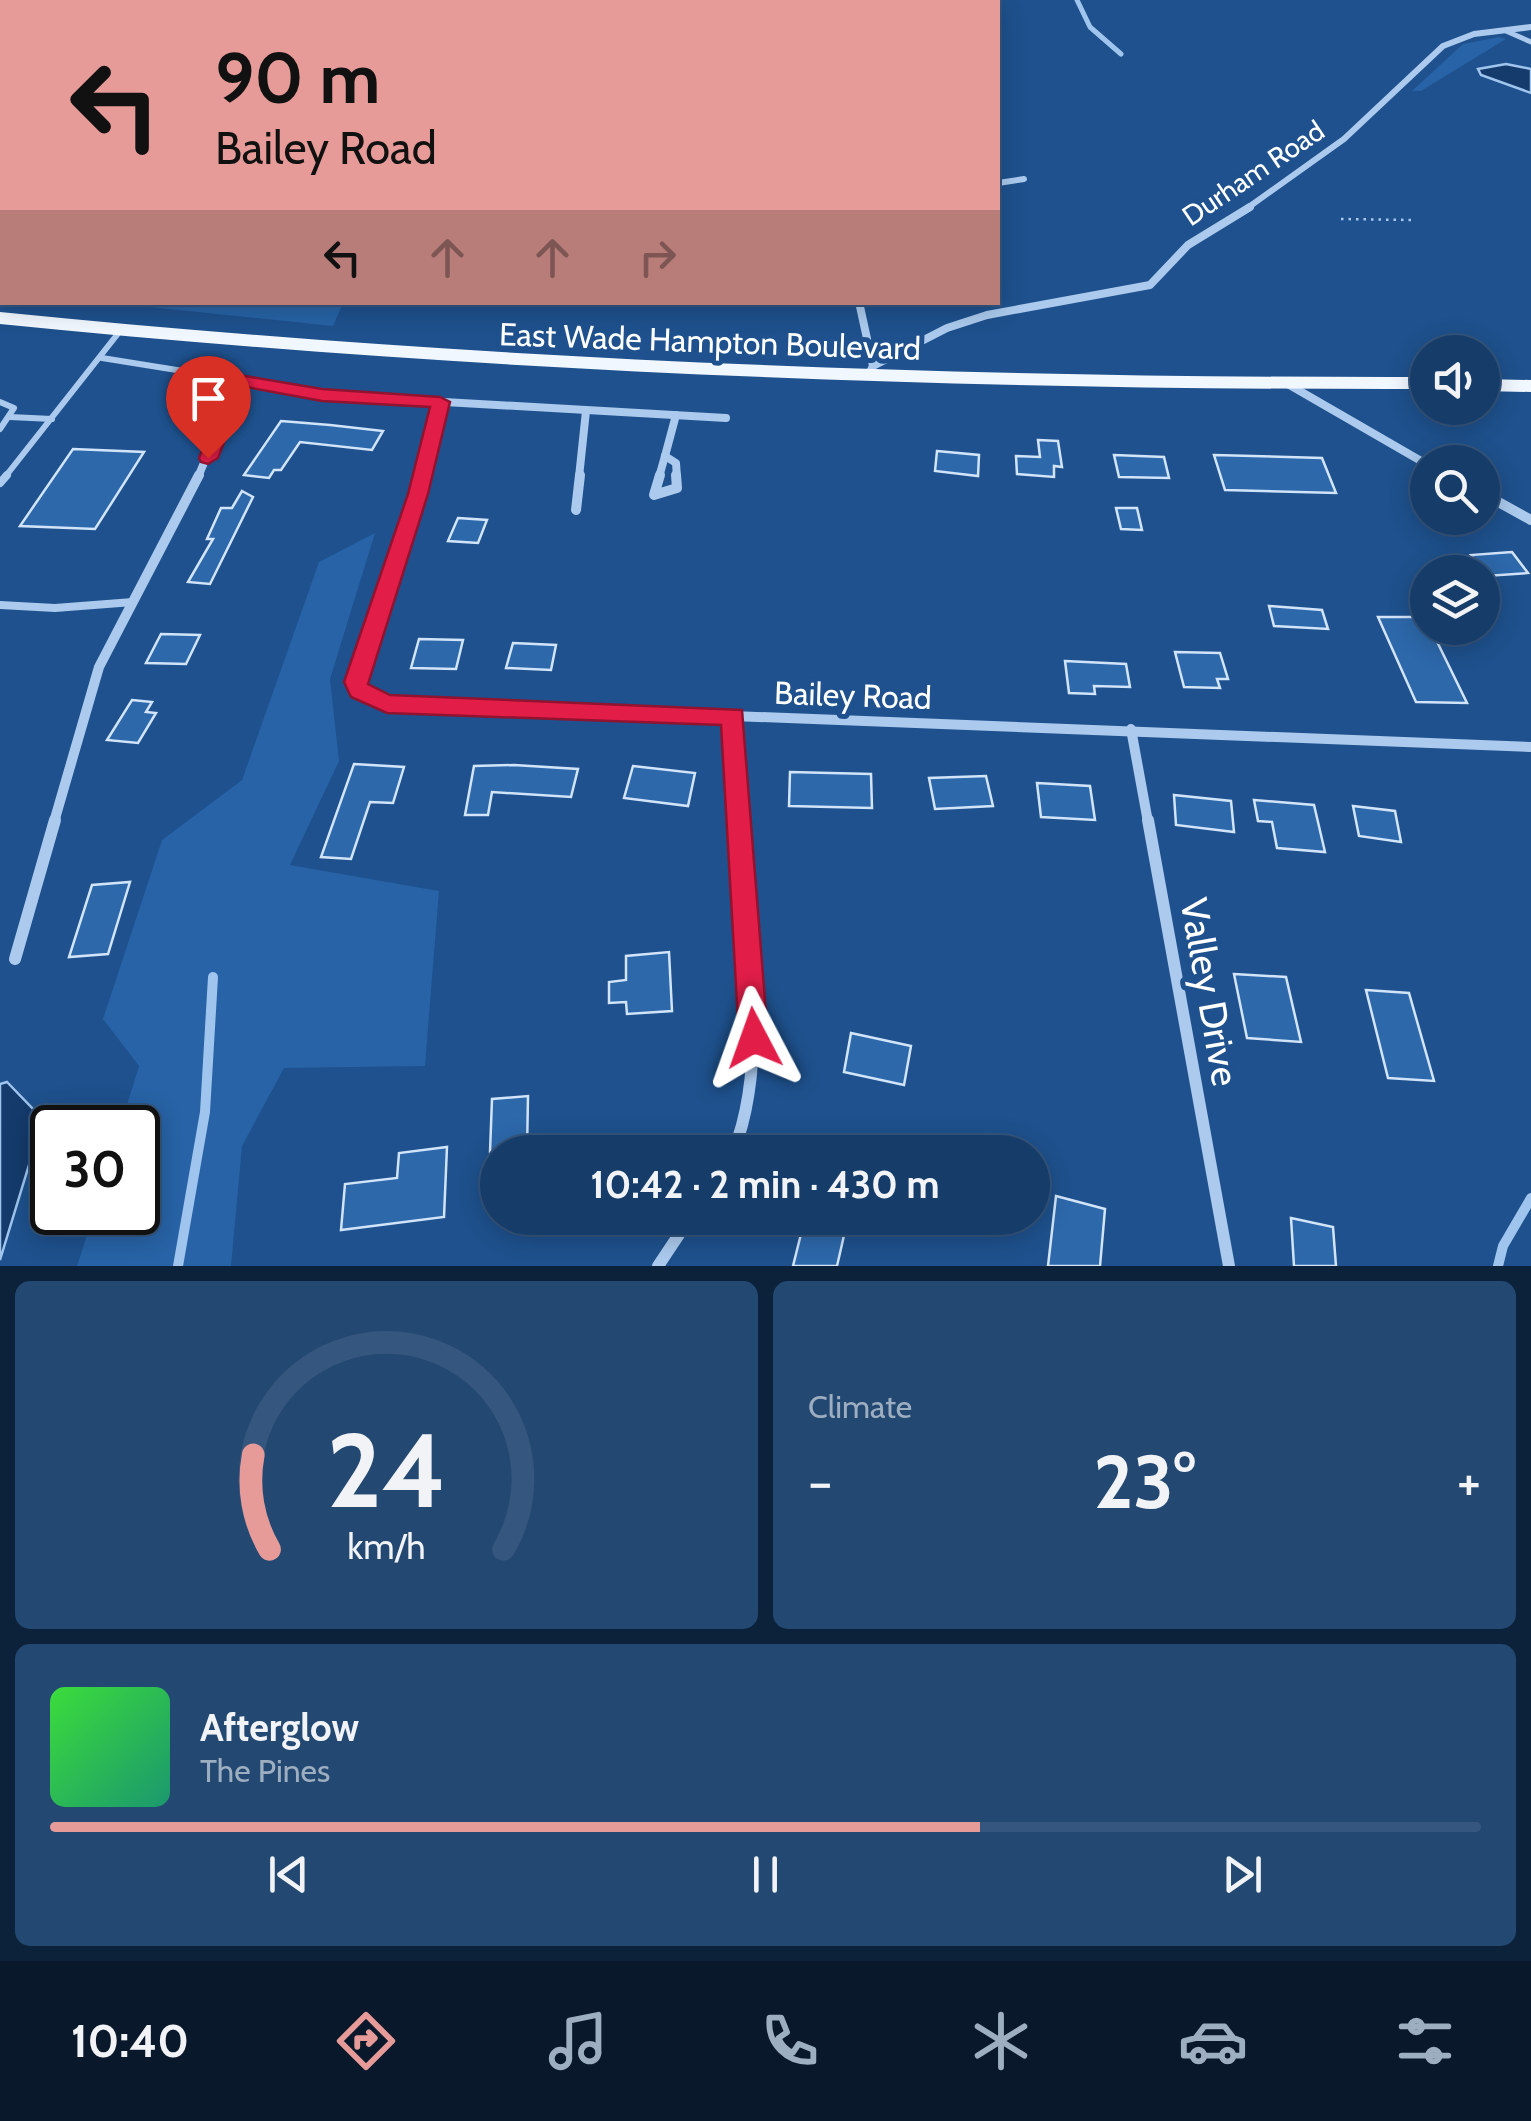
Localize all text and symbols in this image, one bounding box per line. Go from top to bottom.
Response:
text: 90 m [215,35,380,121]
icon: left [50,40,180,170]
street label: Durham Road [1176,113,1330,233]
text: Bailey Road [215,121,437,175]
icon: left [315,230,370,285]
icon: ahead [420,230,475,285]
icon: ahead [525,230,580,285]
icon: right [630,230,685,285]
street label: East Wade Hampton Boulevard [498,314,922,368]
map controls [1410,335,1500,645]
button: sound [1410,335,1500,425]
pin [166,356,251,459]
icon: arrive [181,371,236,426]
button: search [1410,445,1500,535]
button: layers [1410,555,1500,645]
street label: Bailey Road [774,673,932,717]
street label: Valley Drive [1170,894,1250,1090]
position arrow [702,986,806,1090]
speed limit sign: 30 [30,1105,160,1235]
text: 10:42 · 2 min · 430 m [590,1161,940,1208]
text: Climate [808,1387,912,1426]
text: 24 [327,1407,446,1533]
text: 23° [1094,1436,1195,1527]
text: − [808,1448,832,1515]
text: + [1457,1448,1481,1515]
text: km/h [347,1525,426,1568]
text: Afterglow [200,1704,359,1751]
text: The Pines [200,1751,330,1790]
icon: previous [261,1847,316,1902]
icon: pause [738,1847,793,1902]
icon: next [1215,1847,1270,1902]
icon: directions [331,2006,401,2076]
icon: music [543,2006,613,2076]
icon: phone [755,2006,825,2076]
icon: climate [966,2006,1036,2076]
icon: car [1178,2006,1248,2076]
icon: filters [1390,2006,1460,2076]
text: 10:40 [71,2014,189,2068]

